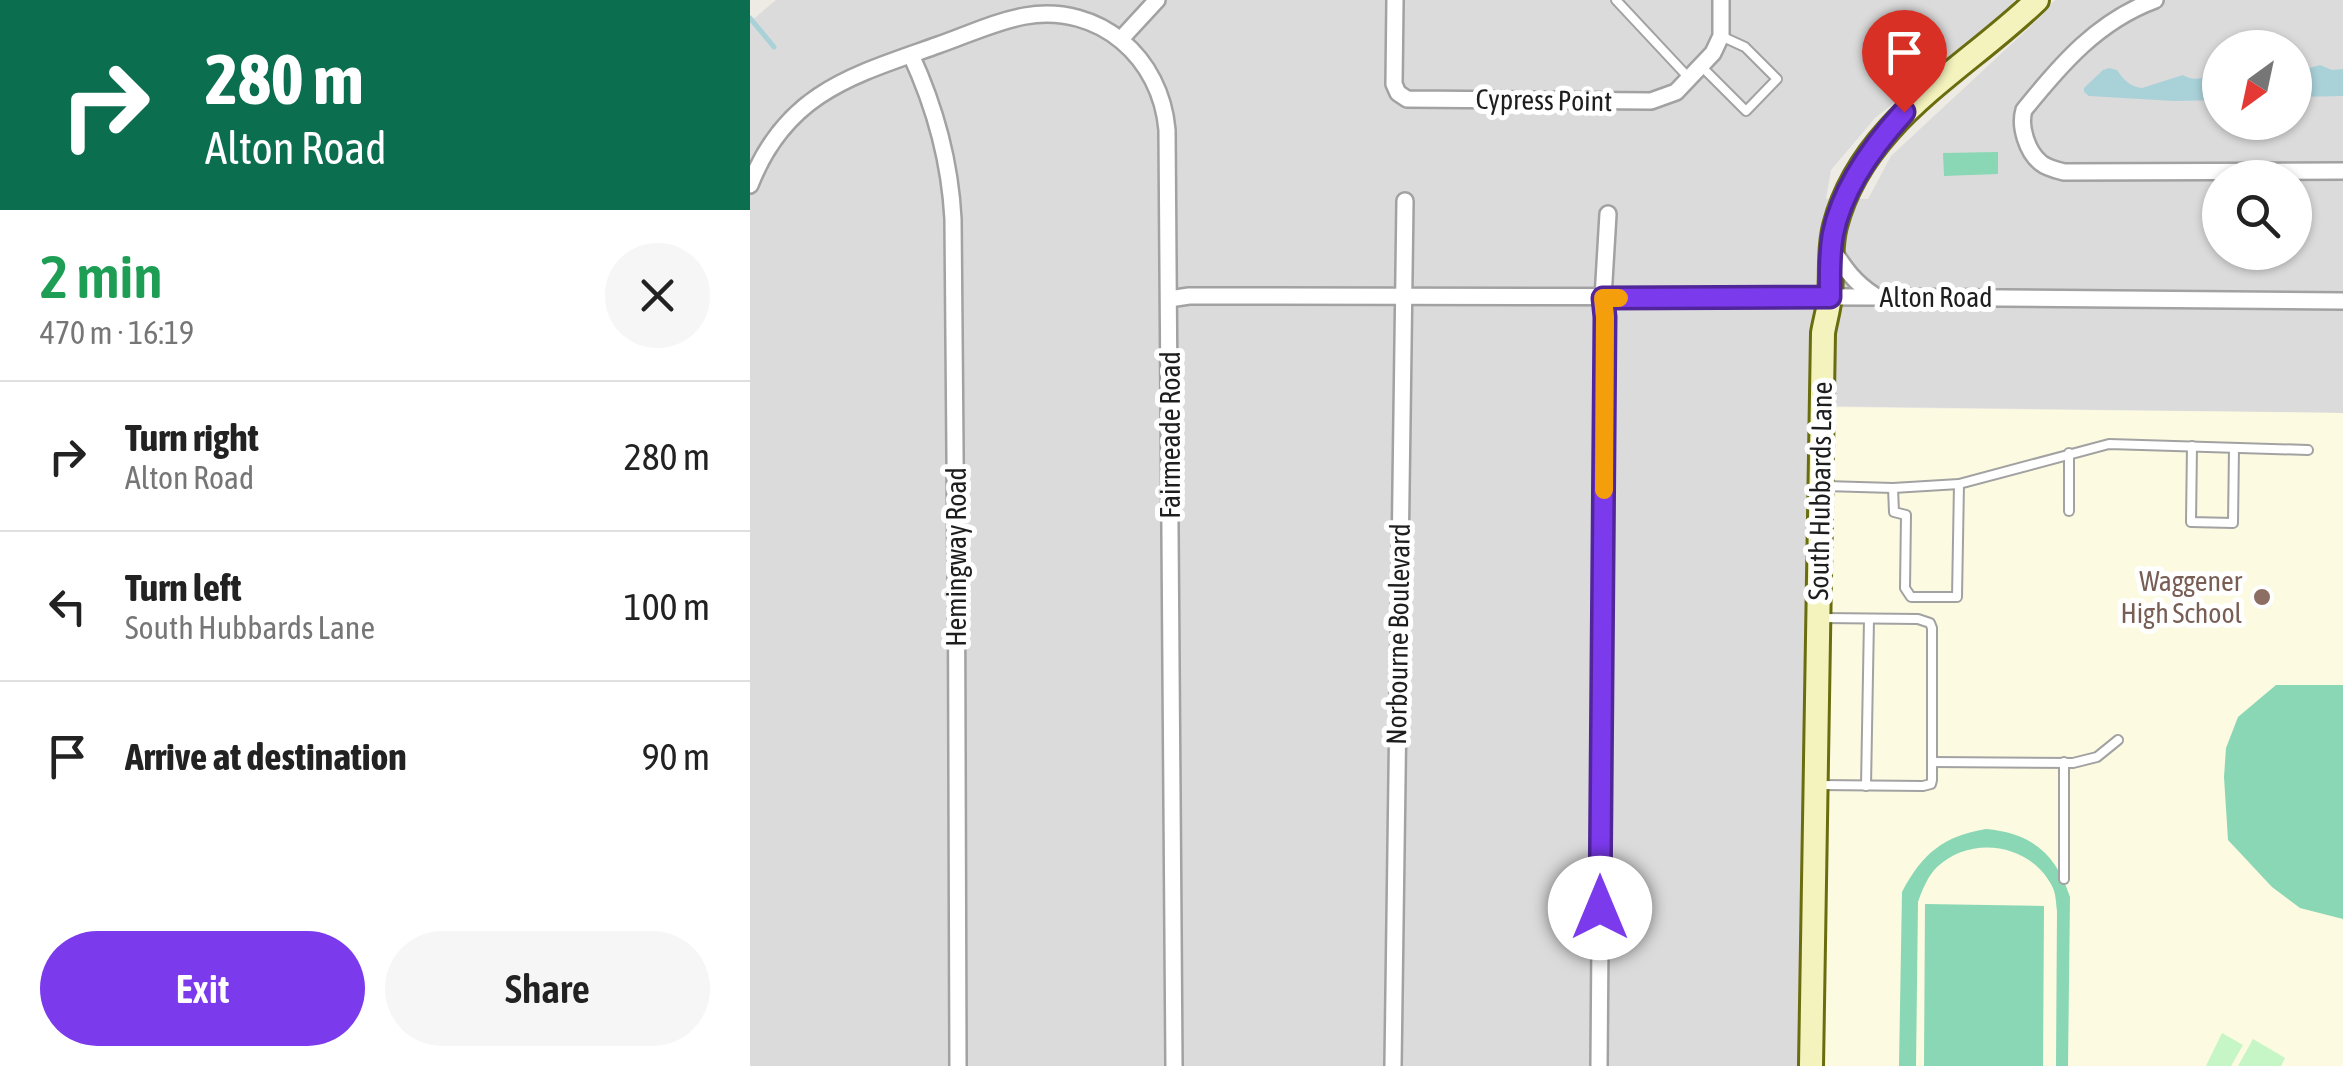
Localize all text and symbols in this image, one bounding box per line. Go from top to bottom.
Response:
pin [1862,10,1947,113]
icon: arrive [1877,25,1932,80]
north arrow [2202,30,2312,140]
map controls [2202,30,2312,270]
text: 280 m [205,39,364,119]
icon: right [40,40,170,170]
street label: Cypress Point [1475,83,1613,117]
text: Alton Road [205,122,387,174]
button: search [2202,160,2312,270]
text: 2 min [40,242,163,311]
button: close [605,243,710,348]
street label: Alton Road [1880,281,1992,313]
text: 470 m · 16:19 [40,314,194,351]
street label: Fairmeade Road [1154,351,1186,519]
street label: South Hubbards Lane [1802,381,1838,601]
text: Turn right [125,416,259,459]
icon: right [40,429,95,484]
text: 280 m [624,435,710,478]
text: Alton Road [125,459,254,496]
street label: Hemingway Road [940,467,972,647]
street label: Norbourne Boulevard [1380,523,1416,745]
place label: Waggener High School [2120,565,2243,629]
text: Turn left [125,566,241,609]
icon: left [40,579,95,634]
text: 100 m [624,585,710,628]
marker: Waggener High School [2251,586,2273,608]
text: South Hubbards Lane [125,609,375,646]
icon: arrive [40,729,95,784]
text: Arrive at destination [125,735,407,778]
text: 90 m [642,735,710,778]
position arrow [1548,856,1652,960]
button: Exit [40,931,365,1046]
button: Share [385,931,710,1046]

